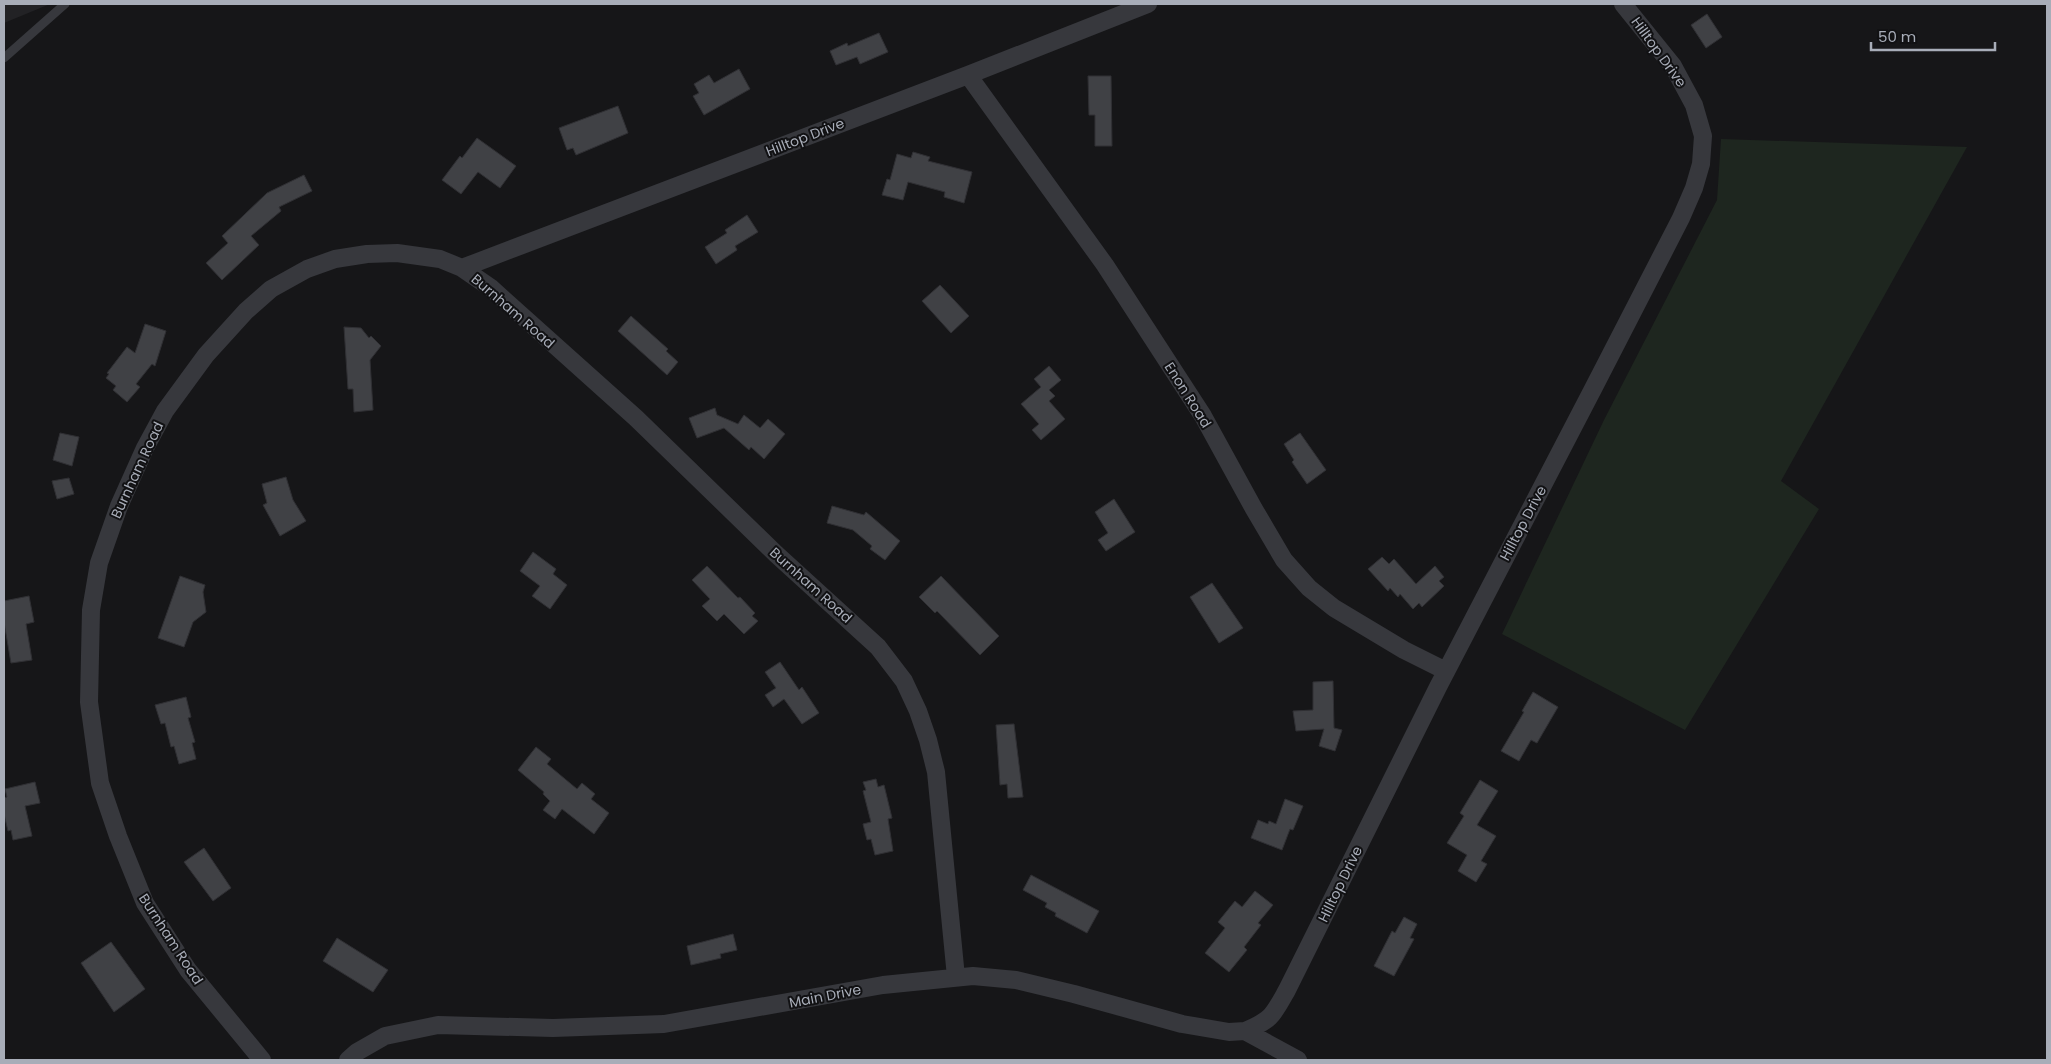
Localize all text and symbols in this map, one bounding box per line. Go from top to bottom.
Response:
street label: Hilltop Drive [1627,13,1691,91]
scale bar [1871,20,1995,52]
text: 50 m [1878,26,1916,47]
street label: Hilltop Drive [763,113,847,161]
street label: Burnham Road [467,269,559,353]
street label: Enon Road [1160,358,1216,432]
street label: Burnham Road [106,418,168,522]
street label: Hilltop Drive [1495,482,1551,564]
street label: Burnham Road [765,543,857,627]
street label: Hilltop Drive [1313,842,1367,925]
street label: Burnham Road [134,890,208,988]
street label: Main Drive [787,979,863,1013]

